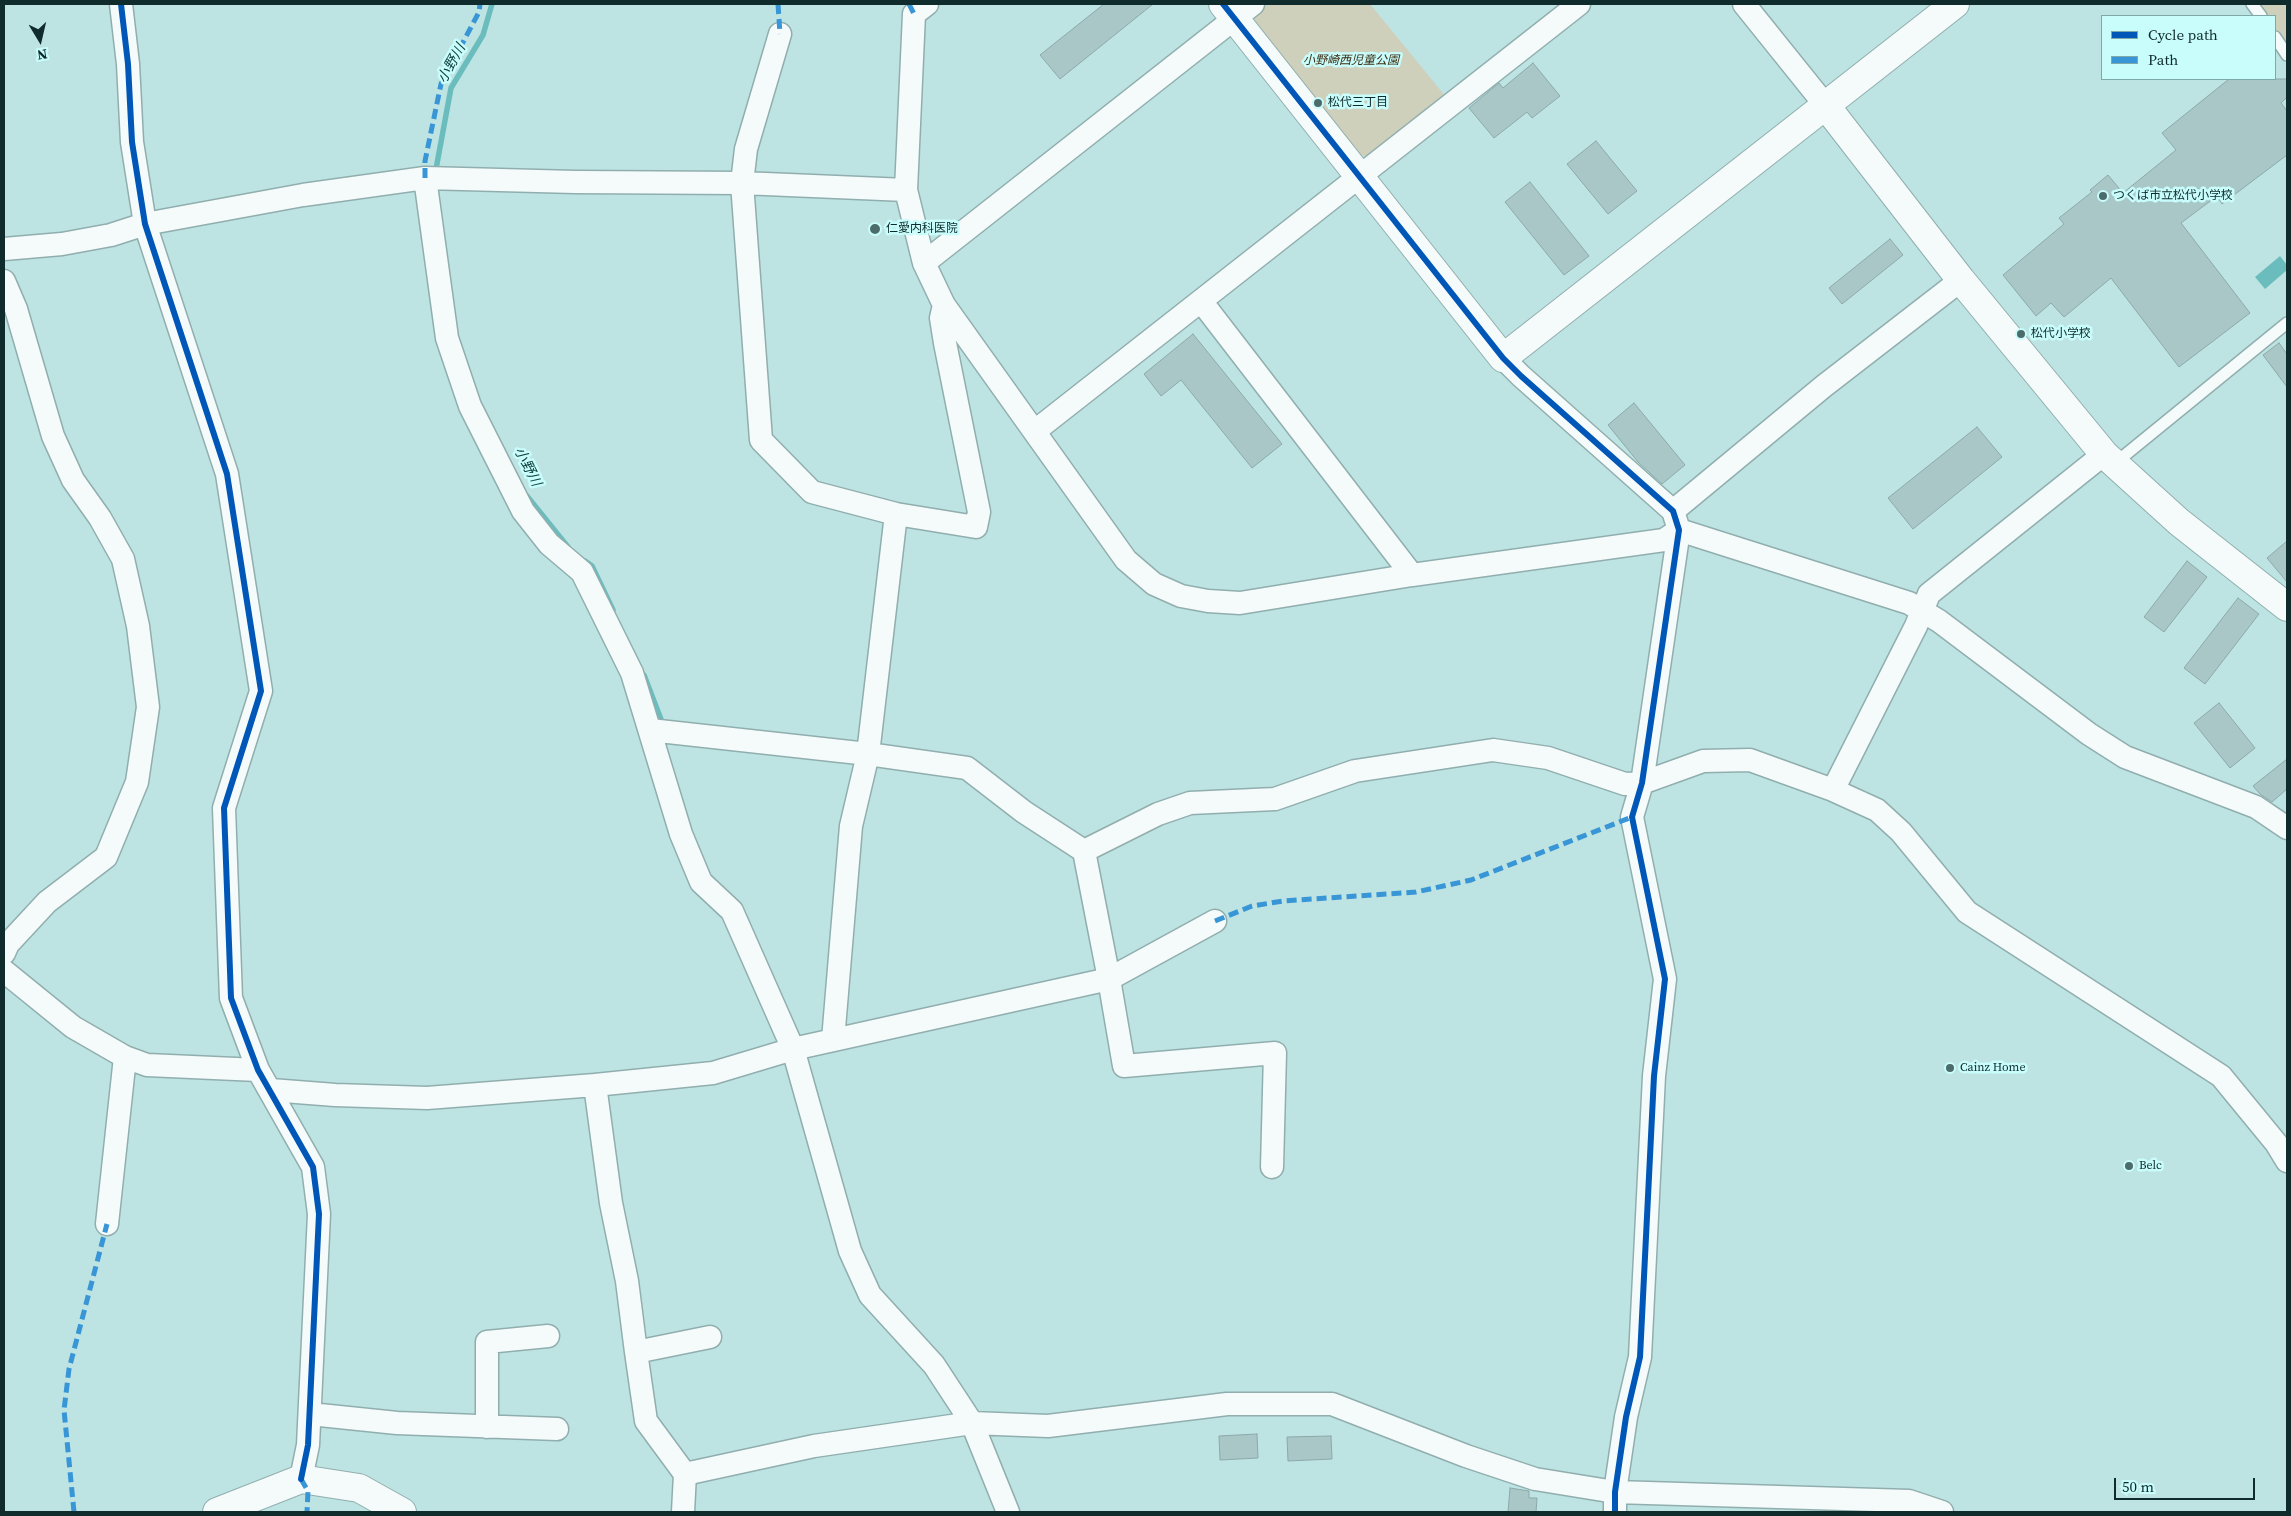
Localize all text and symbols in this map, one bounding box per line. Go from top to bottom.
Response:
north arrow [15,15,65,65]
legend [2101,15,2276,80]
text: Cycle path [2148,24,2218,45]
water label: 小野川 [434,42,470,86]
text: N [36,44,49,65]
text: Path [2148,49,2178,70]
park label: 小野崎西児童公園 [1303,54,1399,68]
place label: 松代三丁目 [1328,96,1388,110]
marker: 松代三丁目 [1312,97,1324,109]
place label: つくば市立松代小学校 [2113,189,2233,203]
marker: つくば市立松代小学校 [2097,190,2109,202]
marker: 仁愛内科医院 [868,222,882,236]
place label: 仁愛内科医院 [886,222,958,236]
place label: 松代小学校 [2031,327,2091,341]
marker: 松代小学校 [2015,328,2027,340]
water label: 小野川 [510,444,544,490]
place label: Cainz Home [1960,1061,2026,1075]
marker: Cainz Home [1944,1062,1956,1074]
place label: Belc [2139,1159,2162,1173]
marker: Belc [2123,1160,2135,1172]
scale bar [2116,1468,2257,1500]
text: 50 m [2122,1476,2154,1497]

